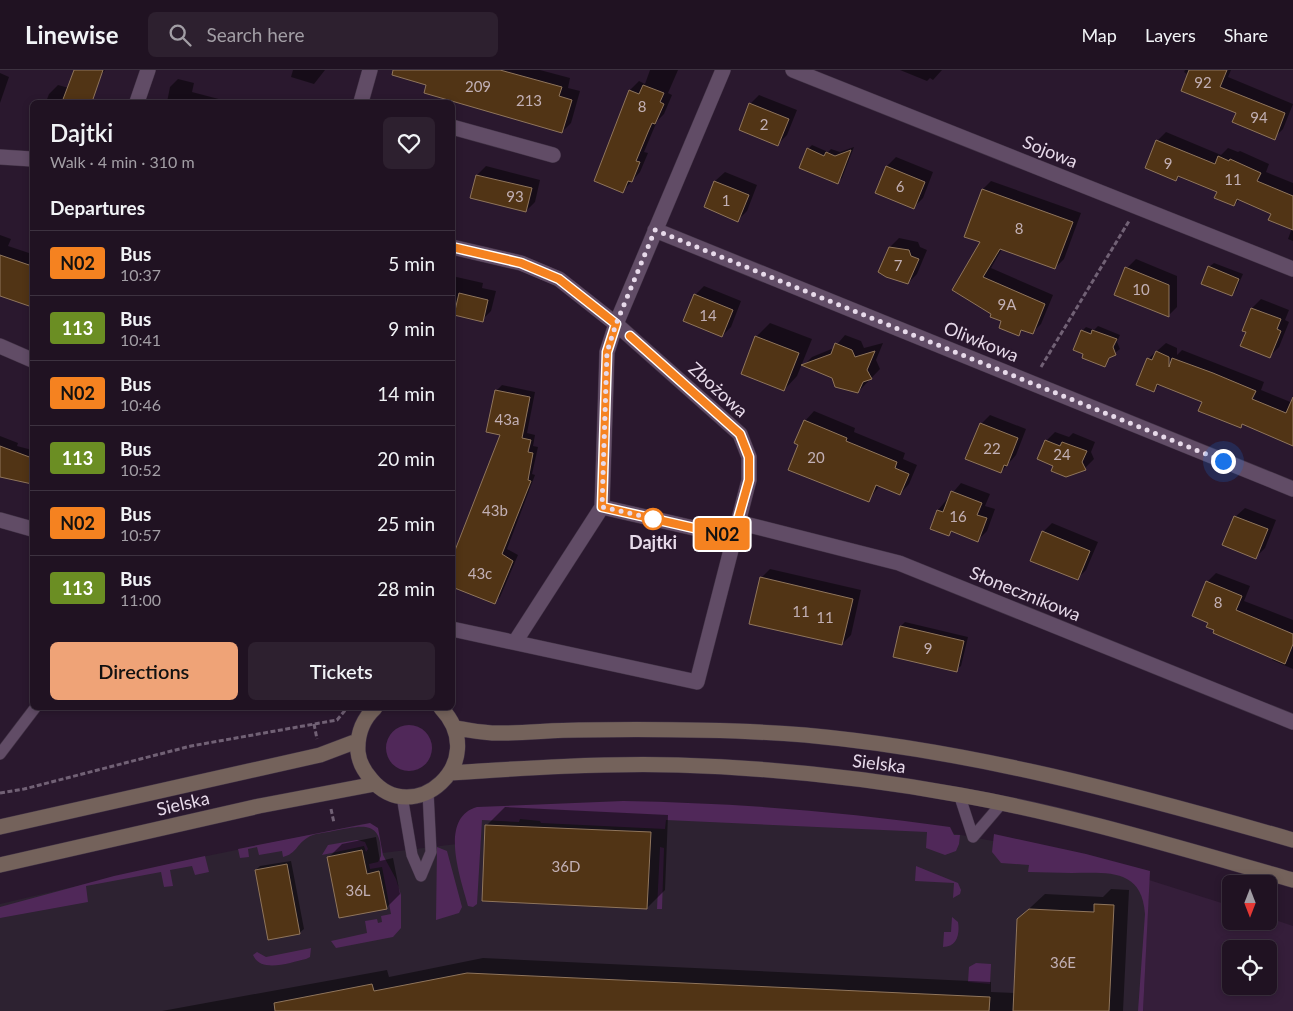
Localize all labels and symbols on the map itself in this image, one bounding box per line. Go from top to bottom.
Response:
house number: 92 [1194,73,1212,91]
house number: 209 [465,77,491,95]
house number: 213 [516,91,542,109]
house number: 8 [638,97,646,115]
house number: 94 [1250,108,1268,126]
house number: 2 [760,115,768,133]
street label: Sojowa [1020,130,1081,172]
house number: 9 [1164,154,1172,172]
house number: 11 [1224,170,1242,188]
house number: 6 [896,177,905,195]
house number: 93 [506,187,524,205]
house number: 1 [722,191,730,209]
house number: 8 [1015,219,1023,237]
house number: 7 [894,256,903,274]
house number: 10 [1132,280,1150,298]
house number: 9A [998,295,1017,313]
house number: 14 [699,306,717,324]
street label: Oliwkowa [941,316,1022,366]
street label: Zbożowa [685,357,753,421]
house number: 43a [495,410,519,428]
house number: 22 [983,439,1001,457]
house number: 24 [1053,445,1071,463]
house number: 20 [807,448,825,466]
your location [1211,449,1236,474]
house number: 43b [482,501,508,519]
house number: 16 [949,507,967,525]
marker: Dajtki [642,508,664,530]
line badge: N02 [693,518,751,550]
place label: Dajtki [629,531,677,553]
street label: Słonecznikowa [967,561,1084,625]
house number: 43c [468,564,492,582]
house number: 8 [1214,593,1222,611]
house number: 11 [792,602,810,620]
house number: 11 [816,608,834,626]
house number: 9 [924,639,932,657]
street label: Sielska [851,749,907,777]
street label: Sielska [154,786,211,820]
house number: 36D [552,857,580,875]
north arrow [1222,875,1278,930]
house number: 36L [345,881,371,899]
house number: 36E [1050,953,1076,971]

